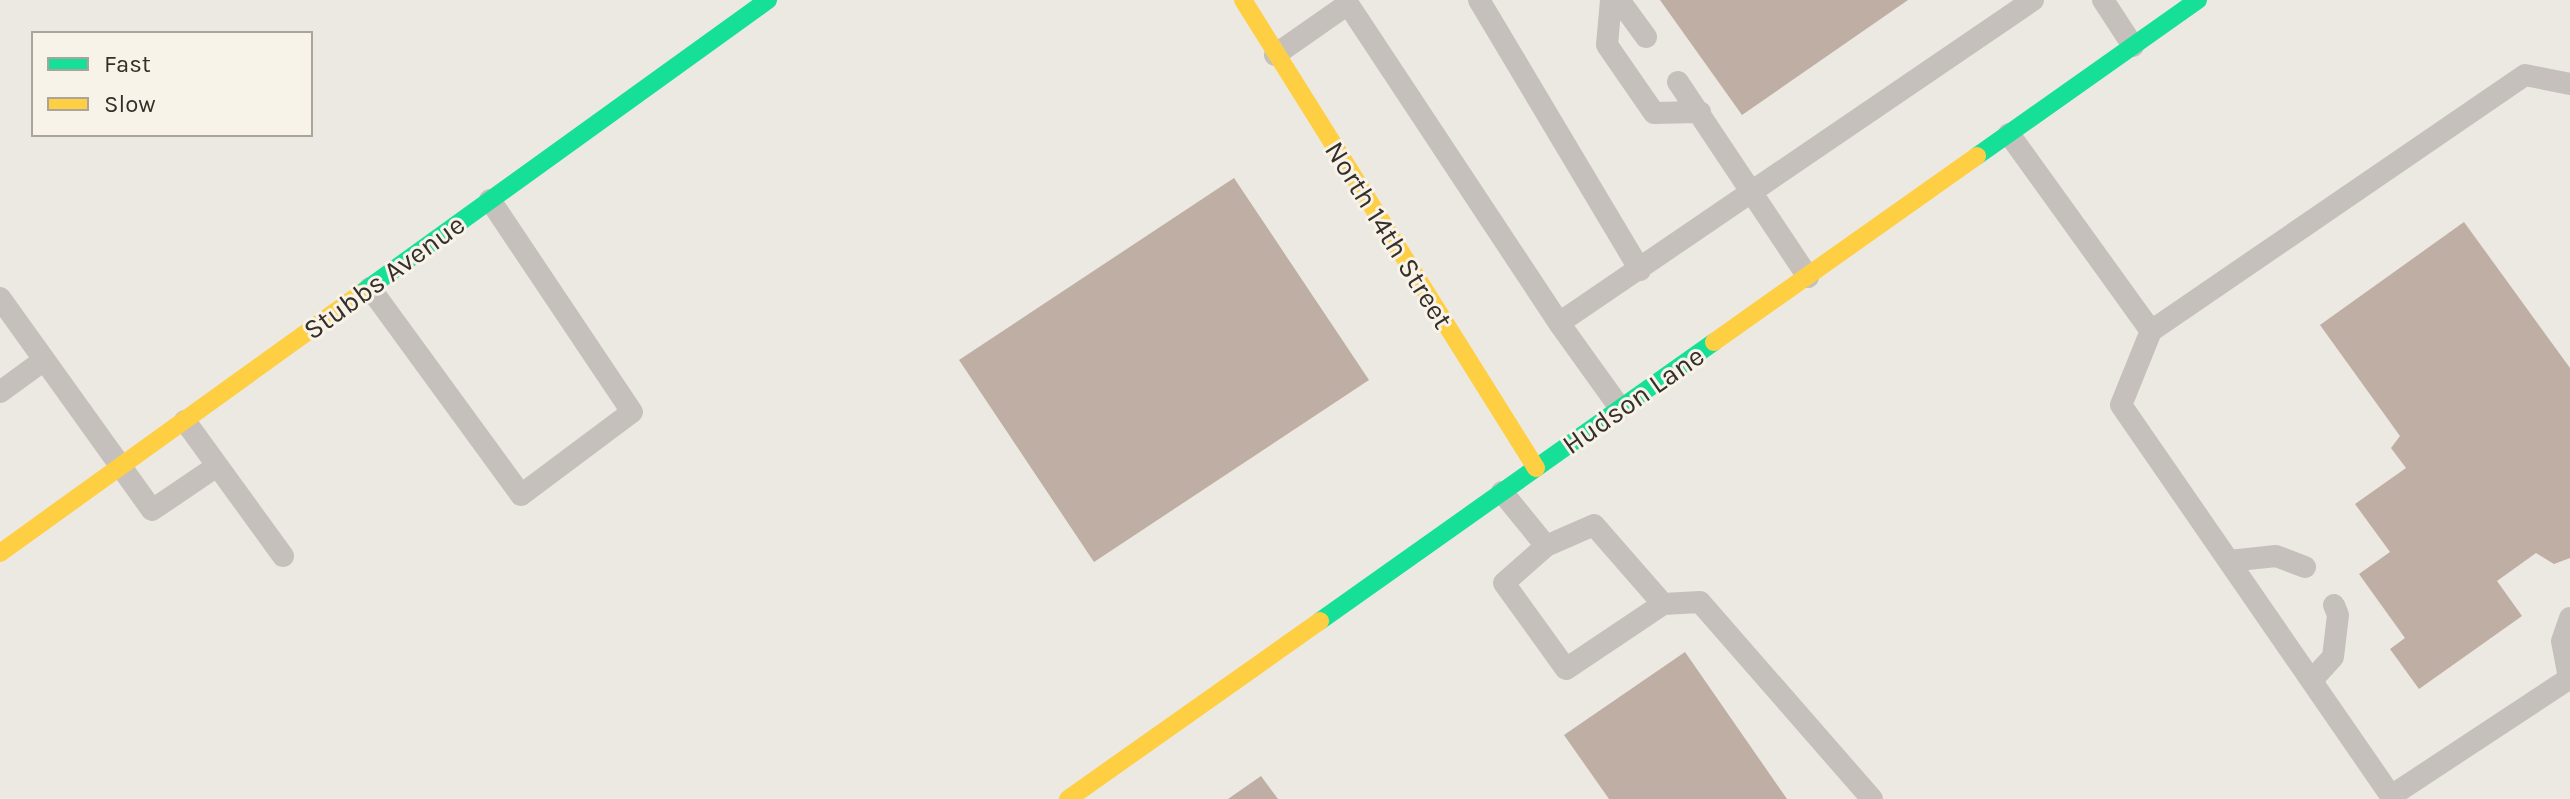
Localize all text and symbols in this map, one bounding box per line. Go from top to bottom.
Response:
legend [32,32,312,136]
text: Fast [104,50,151,78]
text: Slow [104,90,156,118]
street label: North 14th Street [1318,135,1460,335]
street label: Stubbs Avenue [297,207,471,347]
street label: Hudson Lane [1556,339,1710,461]

